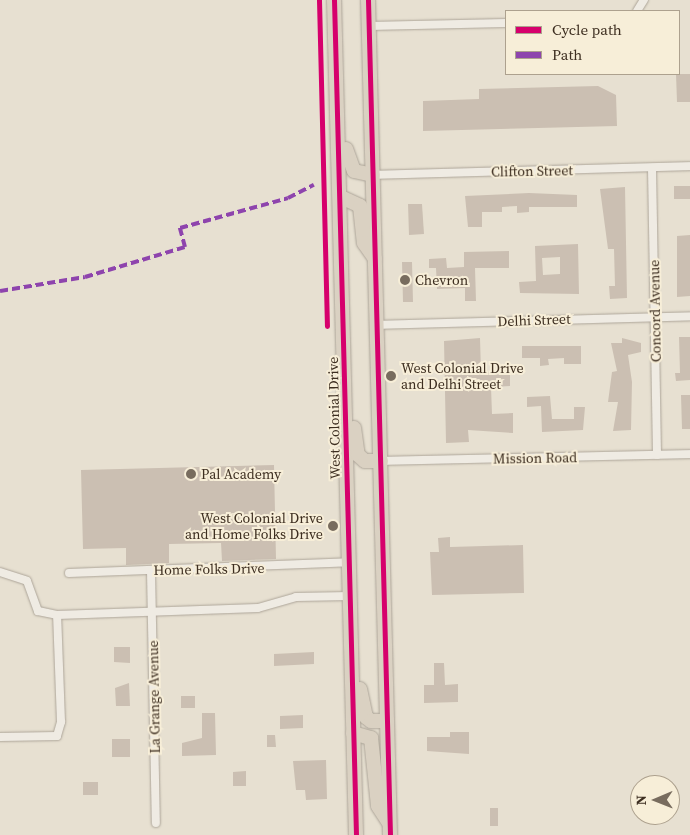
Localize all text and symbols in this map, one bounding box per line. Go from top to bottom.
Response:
legend [505,10,680,75]
text: Cycle path [552,19,622,40]
text: Path [552,44,582,65]
street label: Clifton Street [491,162,573,180]
street label: Concord Avenue [646,260,664,362]
place label: Chevron [415,272,468,288]
marker: Chevron [399,274,411,286]
street label: Delhi Street [497,310,571,330]
street label: West Colonial Drive [325,357,343,479]
place label: West Colonial Drive and Delhi Street [401,360,524,392]
marker: West Colonial Drive and Delhi Street [385,370,397,382]
street label: Mission Road [493,449,577,467]
place label: Pal Academy [201,466,281,482]
marker: Pal Academy [185,468,197,480]
place label: West Colonial Drive and Home Folks Drive [185,510,323,542]
marker: West Colonial Drive and Home Folks Drive [327,520,339,532]
street label: Home Folks Drive [153,560,265,578]
street label: La Grange Avenue [145,640,163,754]
north arrow [630,775,680,825]
text: N [631,795,651,806]

